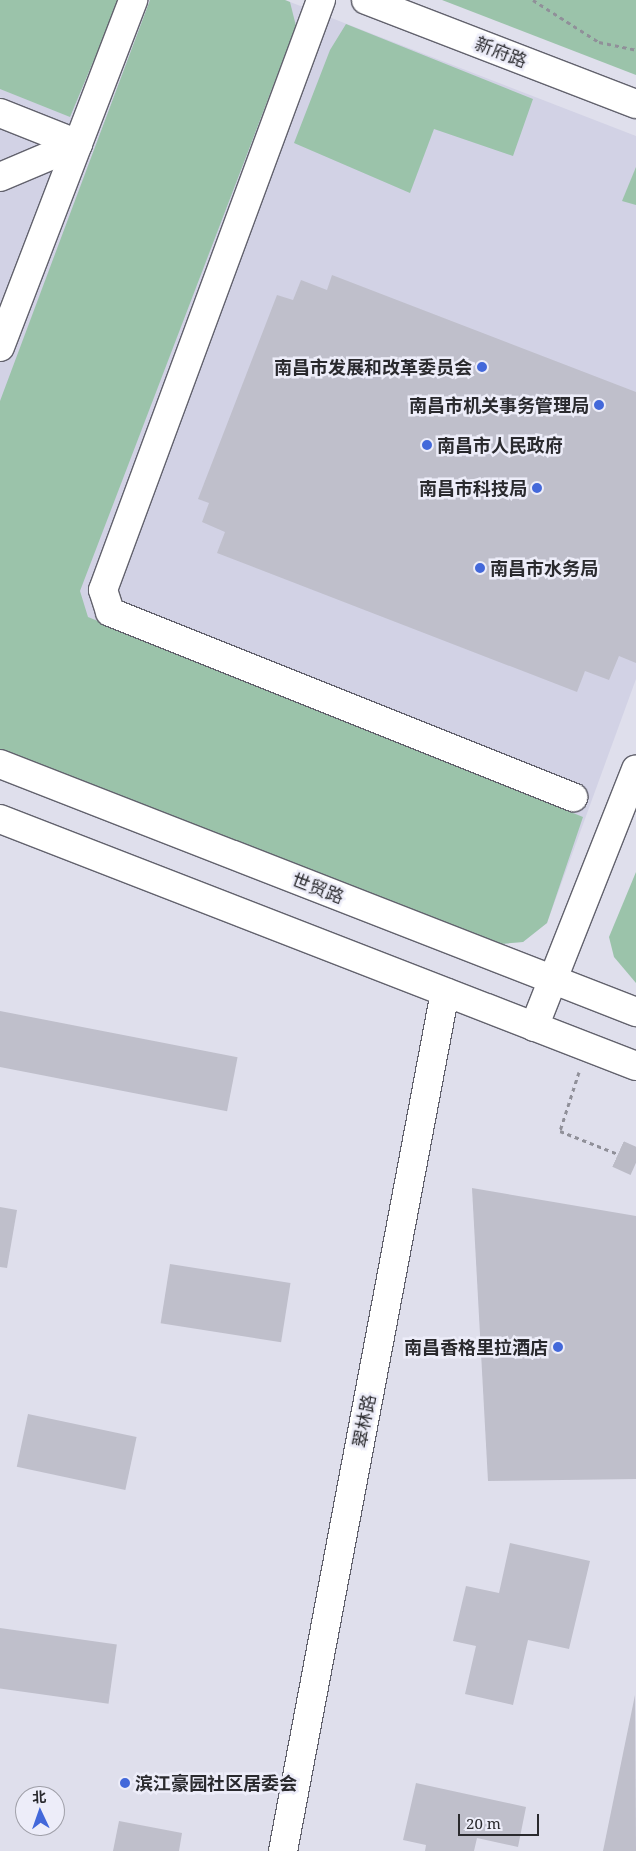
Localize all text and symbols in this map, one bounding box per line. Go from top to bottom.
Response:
street label: 新府路 [472,32,530,72]
place label: 南昌市发展和改革委员会 [274,356,472,378]
marker: 南昌市发展和改革委员会 [476,361,488,373]
place label: 南昌市机关事务管理局 [409,394,589,416]
marker: 南昌市机关事务管理局 [593,399,605,411]
place label: 南昌市人民政府 [437,434,563,456]
marker: 南昌市人民政府 [421,439,433,451]
place label: 南昌市科技局 [419,477,527,499]
marker: 南昌市科技局 [531,482,543,494]
place label: 南昌市水务局 [490,557,598,579]
marker: 南昌市水务局 [474,562,486,574]
street label: 世贸路 [289,868,347,908]
place label: 南昌香格里拉酒店 [404,1336,548,1358]
marker: 南昌香格里拉酒店 [552,1341,564,1353]
street label: 翠林路 [348,1392,380,1450]
place label: 滨江豪园社区居委会 [135,1772,297,1794]
marker: 滨江豪园社区居委会 [119,1777,131,1789]
north arrow [15,1786,65,1836]
text: 北 [32,1787,47,1806]
scale bar [461,1804,542,1836]
text: 20 m [466,1813,501,1833]

